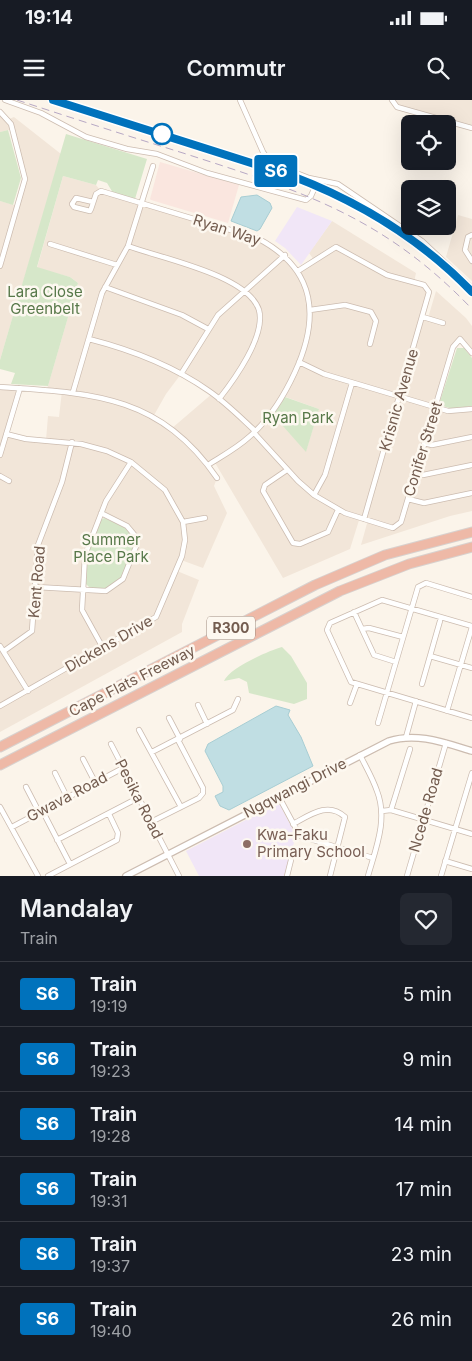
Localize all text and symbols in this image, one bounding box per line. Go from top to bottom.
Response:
text: 19:14 [25,6,73,29]
icon: menu [20,54,48,82]
icon: search [424,54,452,82]
text: Commutr [186,55,286,81]
map controls [401,115,456,235]
button: locate [401,115,456,170]
unlabelled marker [151,123,173,145]
line badge: S6 [254,155,298,187]
text: S6 [264,160,288,181]
button: layers [401,180,456,235]
street label: Ryan Way [191,210,264,250]
park label: Lara Close Greenbelt [7,282,83,318]
street label: Krisnic Avenue [375,347,422,453]
street label: Conifer Street [399,399,446,499]
park label: Ryan Park [262,408,335,427]
park label: Summer Place Park [73,530,149,566]
street label: Kent Road [24,545,49,619]
street label: Dickens Drive [62,611,156,676]
road number: R300 [207,616,255,640]
street label: Cape Flats Freeway [65,640,199,721]
street label: Ngqwangi Drive [240,753,350,822]
street label: Pesika Road [111,756,168,842]
street label: Ncede Road [404,765,447,854]
street label: Gwava Road [23,767,110,826]
place label: Kwa-Faku Primary School [257,825,365,861]
marker: Kwa-Faku Primary School [241,838,253,850]
button: heart [400,893,452,945]
text: Mandalay [20,894,133,923]
text: Train [20,928,58,948]
text: Train [90,973,137,996]
text: S6 [36,983,59,1004]
text: 5 min [403,983,452,1006]
text: 19:19 [90,996,127,1016]
text: Train [90,1038,137,1061]
text: S6 [36,1048,59,1069]
text: 9 min [402,1048,452,1071]
text: 19:23 [90,1061,131,1081]
text: Train [90,1103,137,1126]
text: S6 [36,1113,59,1134]
text: 14 min [394,1113,452,1136]
text: 19:28 [90,1126,131,1146]
text: Train [90,1168,137,1191]
text: S6 [36,1178,59,1199]
text: 17 min [396,1178,452,1201]
text: 19:31 [90,1191,127,1211]
text: Train [90,1233,137,1256]
text: S6 [36,1243,59,1264]
text: 23 min [391,1243,452,1266]
text: 19:37 [90,1256,130,1276]
text: Train [90,1298,137,1321]
text: S6 [36,1308,59,1329]
text: 26 min [391,1308,452,1331]
text: 19:40 [90,1321,131,1341]

